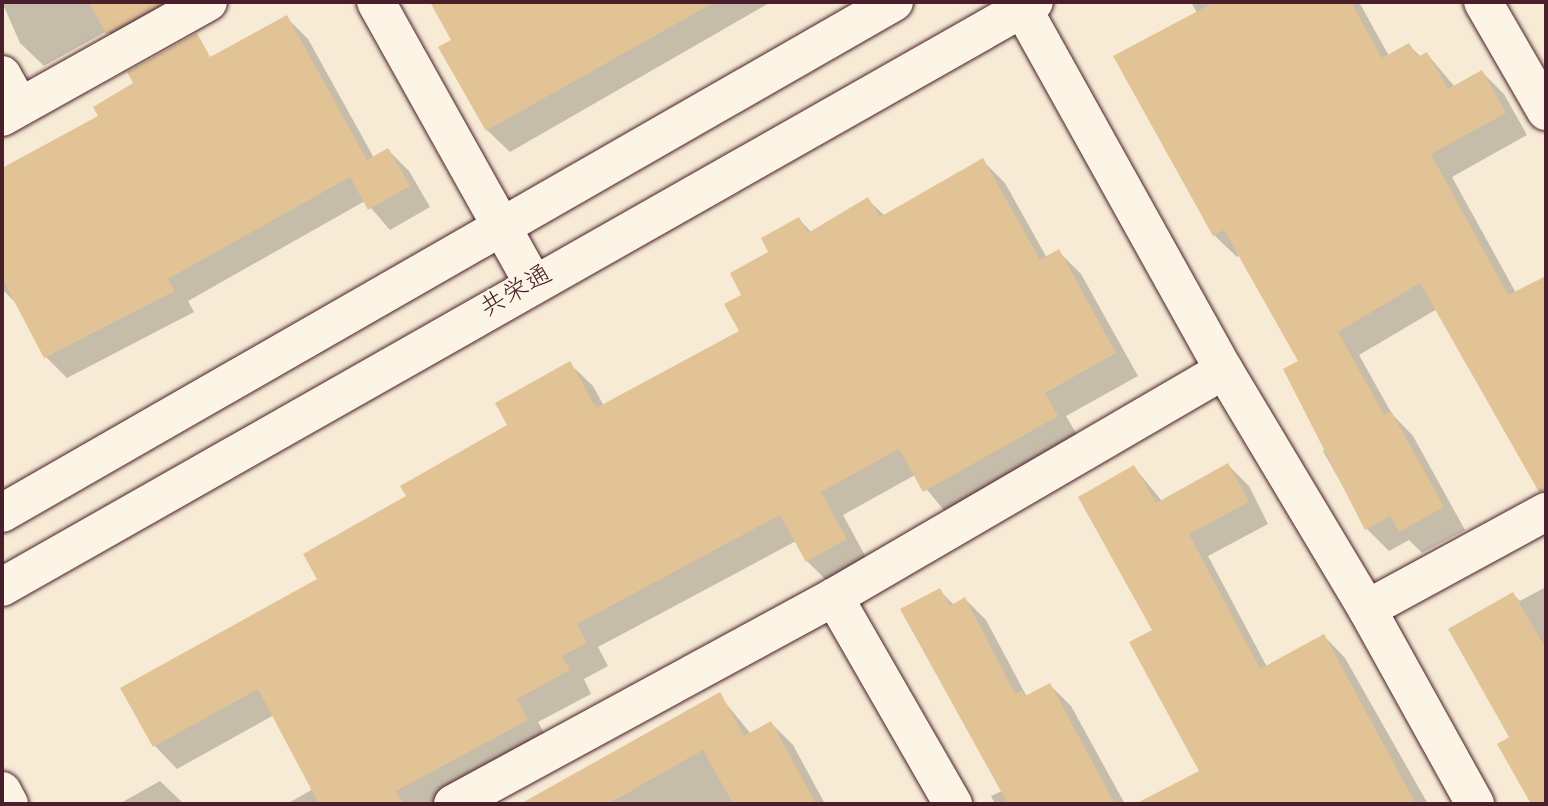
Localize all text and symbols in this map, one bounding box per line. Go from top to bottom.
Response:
street label: 共栄通 [475,260,559,326]

